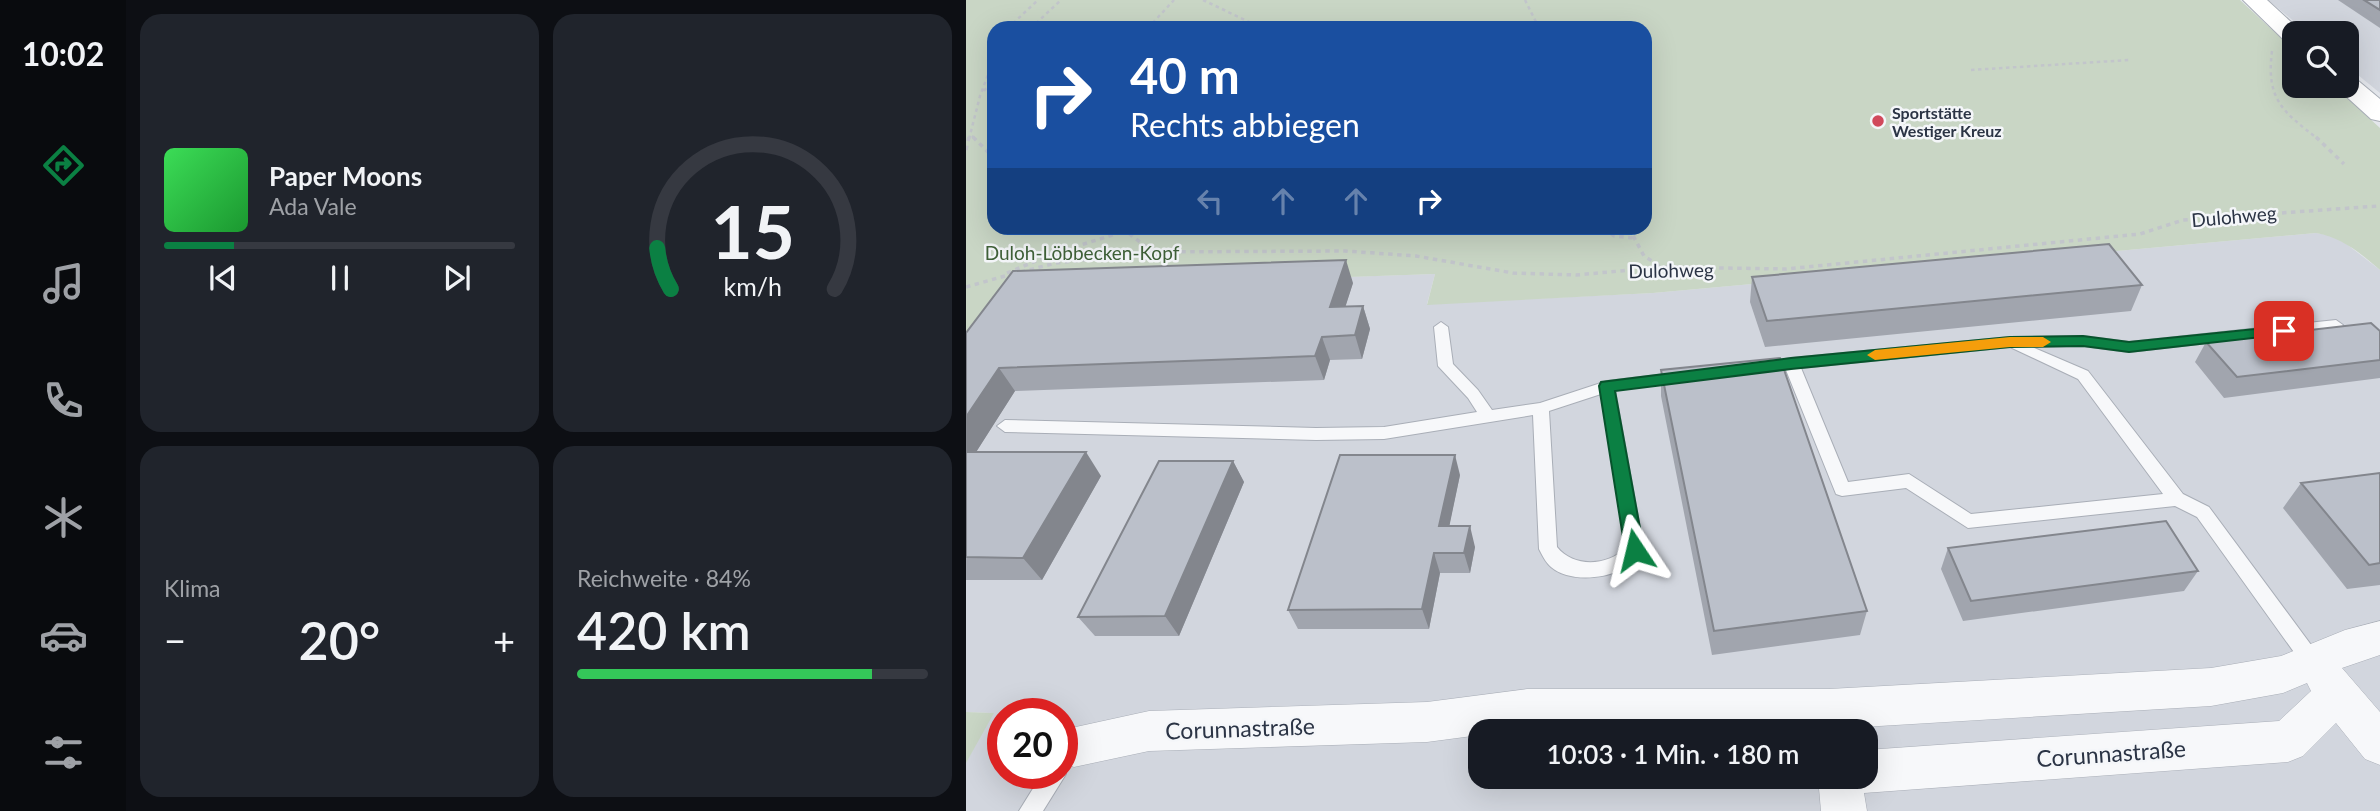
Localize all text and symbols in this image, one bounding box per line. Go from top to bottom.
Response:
map controls [2282,21,2359,98]
button: search [2282,21,2359,98]
text: 10:02 [22,34,104,73]
text: 40 m [1130,46,1240,104]
icon: right [1015,49,1106,140]
place label: Sportstätte Westiger Kreuz [1892,103,2002,140]
text: Rechts abbiegen [1130,105,1360,144]
marker: Sportstätte Westiger Kreuz [1870,113,1886,129]
icon: directions [39,141,88,190]
text: Paper Moons [269,160,422,192]
icon: left [1191,182,1229,220]
icon: ahead [1264,182,1302,220]
icon: ahead [1337,182,1375,220]
icon: right [1410,182,1448,220]
text: 15 [710,187,795,275]
text: Ada Vale [269,192,357,220]
street label: Dulohweg [2190,201,2278,231]
park label: Duloh-Löbbecken-Kopf [985,241,1180,264]
street label: Dulohweg [1628,258,1714,282]
icon: music [39,259,88,308]
icon: previous [204,259,242,297]
icon: pause [321,259,359,297]
icon: next [438,259,476,297]
text: km/h [723,271,782,301]
pin [2254,301,2314,361]
icon: arrive [2265,312,2303,350]
icon: phone [39,376,88,425]
icon: climate [39,493,88,542]
position arrow [1598,513,1672,587]
text: Reichweite · 84% [577,564,751,592]
text: Klima [164,574,221,602]
text: 420 km [577,599,751,661]
text: 20° [299,609,380,671]
icon: car [39,611,88,660]
text: − [164,617,186,663]
text: + [493,617,515,663]
speed limit sign: 20 [987,698,1078,789]
street label: Corunnastraße [1165,711,1315,745]
icon: filters [39,728,88,777]
street label: Corunnastraße [2035,734,2187,772]
text: 10:03 · 1 Min. · 180 m [1547,738,1799,770]

